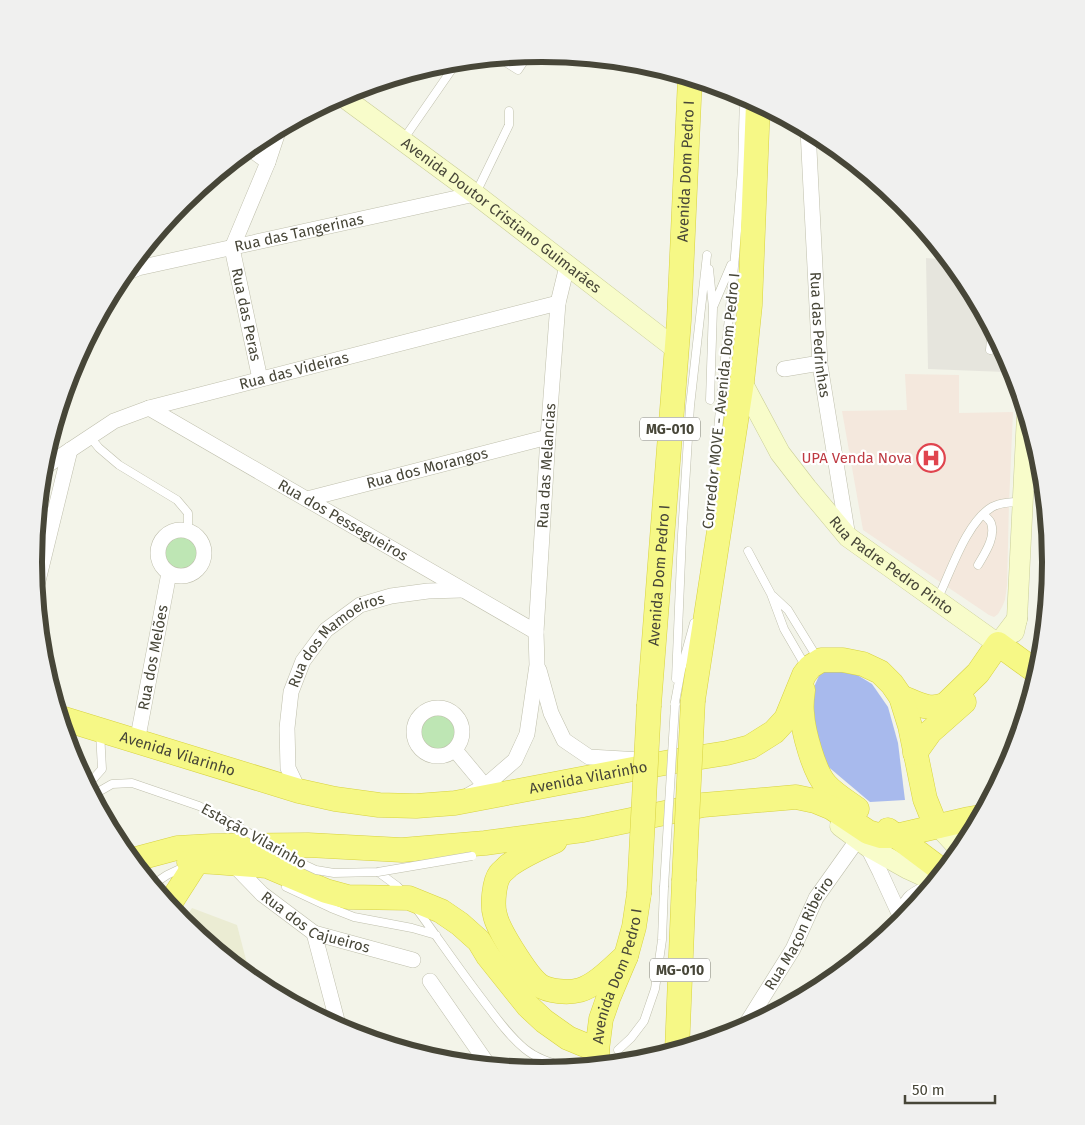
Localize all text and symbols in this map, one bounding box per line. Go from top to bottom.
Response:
street label: Avenida Dom Pedro I [674,100,698,242]
street label: Avenida Doutor Cristiano Guimarães [398,134,605,297]
street label: Rua das Tangerinas [233,210,365,256]
street label: Rua das Peras [228,266,265,363]
street label: Rua das Pedrinhas [806,271,834,399]
street label: Corredor MOVE - Avenida Dom Pedro I [699,272,743,530]
street label: Rua das Videiras [237,348,350,393]
street label: Rua das Melancias [533,402,560,529]
road number: MG-010 [640,418,700,440]
hospital icon: UPA Venda Nova [916,443,946,473]
street label: Rua dos Morangos [364,444,490,492]
place label: UPA Venda Nova [801,449,912,467]
street label: Rua dos Pessegueiros [275,476,411,565]
street label: Avenida Dom Pedro I [645,504,674,647]
street label: Rua Padre Pedro Pinto [825,512,957,618]
street label: Rua dos Mamoeiros [285,589,387,690]
street label: Rua dos Melões [134,603,172,712]
street label: Avenida Vilarinho [118,728,238,780]
street label: Avenida Vilarinho [528,758,649,798]
street label: Estação Vilarinho [198,800,310,872]
street label: Rua Maçon Ribeiro [761,873,837,993]
street label: Rua dos Cajueiros [257,887,372,957]
street label: Avenida Dom Pedro I [589,907,646,1045]
road number: MG-010 [650,958,710,982]
scale bar [905,1072,995,1104]
text: 50 m [912,1081,945,1099]

